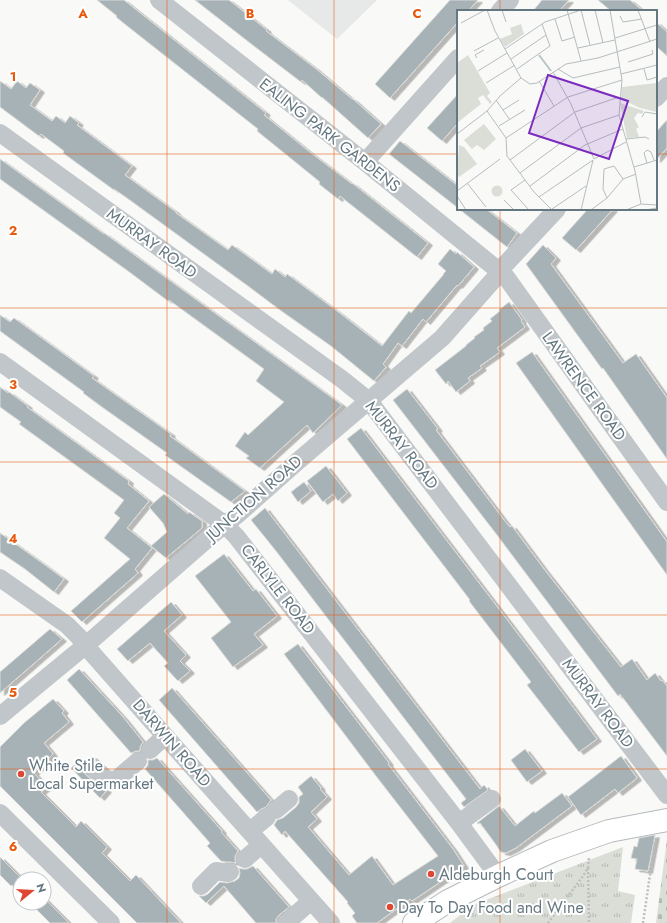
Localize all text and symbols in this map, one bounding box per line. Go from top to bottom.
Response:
text: A [77,4,88,23]
text: B [246,4,255,23]
text: C [412,4,422,23]
inset map [457,10,657,210]
text: 1 [10,67,16,86]
street label: EALING PARK GARDENS [255,73,406,198]
street label: MURRAY ROAD [102,202,202,284]
text: 2 [9,221,17,240]
street label: LAWRENCE ROAD [537,327,632,445]
text: 3 [9,375,17,394]
street label: MURRAY ROAD [360,396,444,494]
street label: JUNCTION ROAD [199,450,307,548]
text: 4 [8,529,18,548]
street label: CARLYLE ROAD [235,539,321,639]
street label: MURRAY ROAD [557,653,639,753]
text: 5 [9,683,17,702]
street label: DARWIN ROAD [127,694,217,792]
place label: White Stile Local Supermarket [29,754,153,795]
marker: White Stile Local Supermarket [16,769,26,779]
text: 6 [9,837,18,856]
place label: Aldeburgh Court [439,863,553,886]
marker: Aldeburgh Court [426,869,436,879]
north arrow [12,871,52,911]
text: N [33,881,50,895]
place label: Day To Day Food and Wine [398,896,584,919]
marker: Day To Day Food and Wine [385,902,395,912]

